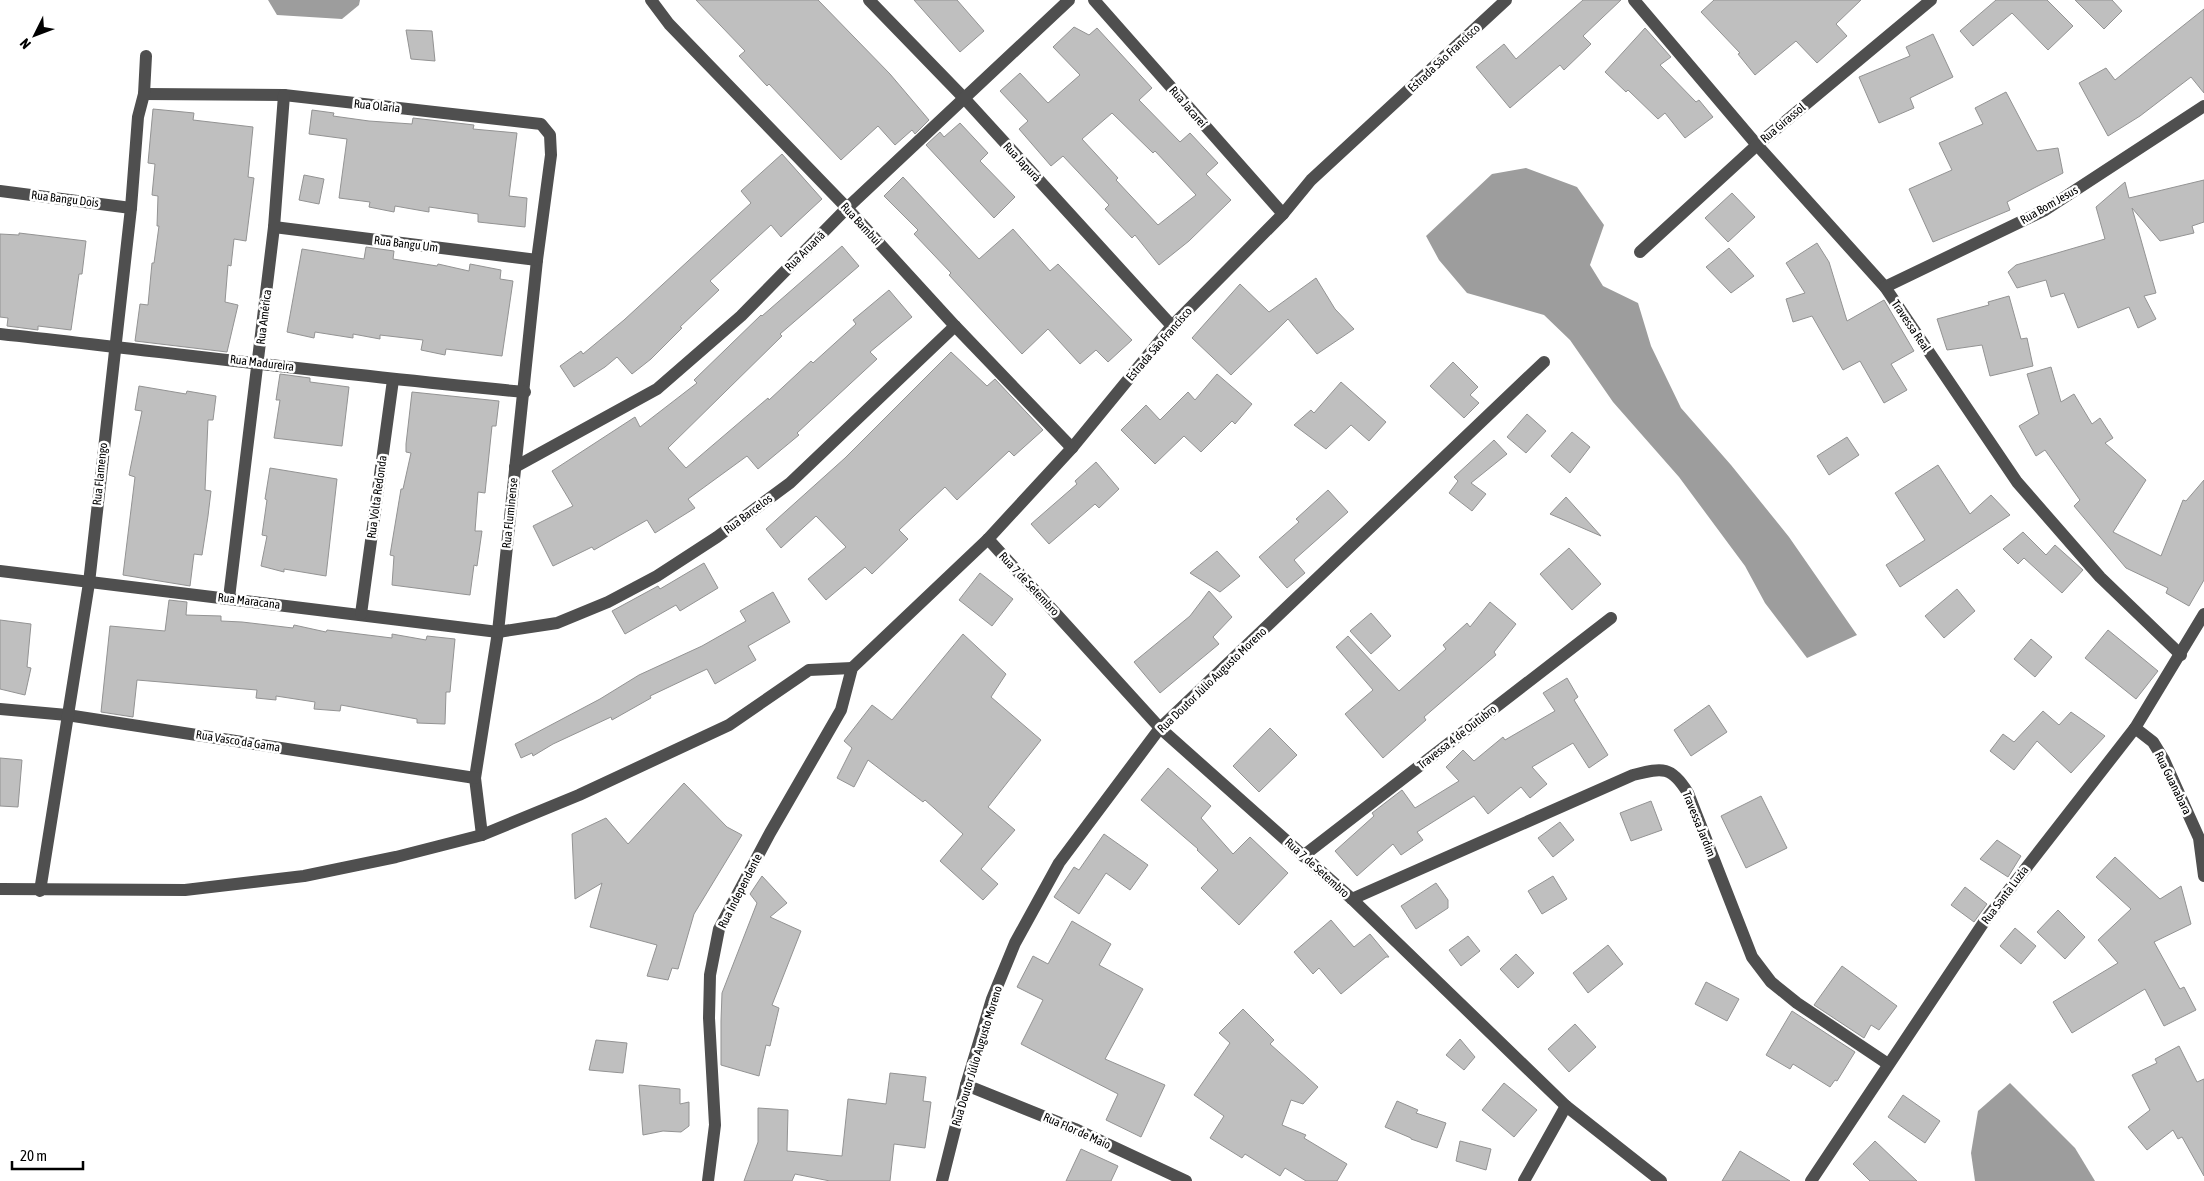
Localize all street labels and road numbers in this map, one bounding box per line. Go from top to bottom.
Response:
street label: Estrada São Francisco [1405,21,1483,95]
street label: Rua Jacareí [1166,83,1210,131]
street label: Rua Olaria [353,97,401,115]
street label: Rua Girassol [1758,100,1809,146]
street label: Rua Japurá [1000,139,1044,185]
street label: Rua Bom Jesus [2018,183,2080,227]
street label: Rua Bangu Dois [30,188,100,210]
street label: Rua Bambui [838,200,884,248]
street label: Rua Aruanã [782,228,828,274]
street label: Rua Bangu Um [373,233,439,255]
street label: Rua América [254,289,274,345]
street label: Travessa Real [1889,297,1934,355]
street label: Estrada São Francisco [1123,304,1195,384]
street label: Rua Madureira [229,352,295,374]
street label: Rua Flamengo [90,442,110,506]
street label: Rua Volta Redonda [364,455,390,539]
street label: Rua Fluminense [499,477,521,549]
street label: Rua Barcelos [721,491,775,537]
street label: Rua 7 de Setembro [996,549,1062,619]
street label: Rua Maracana [217,590,281,612]
street label: Rua Doutor Júlio Augusto Moreno [1155,624,1270,736]
street label: Travessa 4 de Outubro [1415,702,1500,772]
street label: Rua Vasco da Gama [195,727,281,755]
street label: Rua Guanabara [2152,749,2194,817]
street label: Travessa Jardim [1680,789,1718,859]
street label: Rua 7 de Setembro [1282,835,1352,901]
street label: Rua Independente [715,851,765,931]
street label: Rua Santa Luzia [1979,863,2031,927]
street label: Rua Doutor Júlio Augusto Moreno [949,984,1005,1128]
street label: Rua Flor de Maio [1041,1110,1113,1152]

